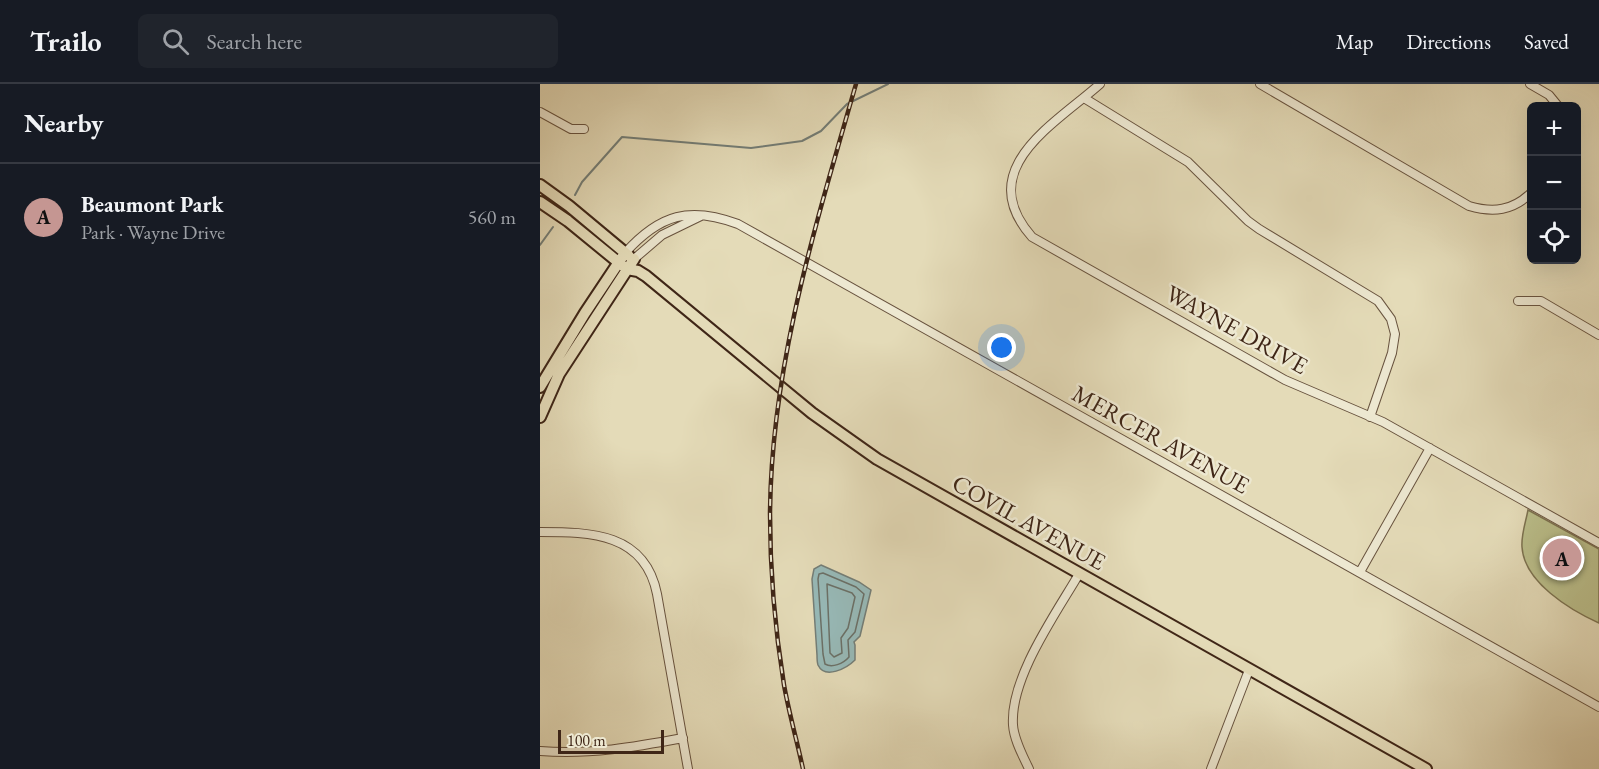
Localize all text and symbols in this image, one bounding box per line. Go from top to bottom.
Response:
search box [138,14,558,68]
text: Trailo [30,23,102,59]
icon: search [159,25,192,58]
text: Search here [207,27,302,56]
text: Map [1336,28,1373,55]
text: Directions [1406,28,1491,55]
text: Saved [1524,28,1569,55]
map controls [1527,102,1581,264]
button: + [1527,102,1581,156]
text: Nearby [24,106,104,140]
button: − [1527,156,1581,210]
text: Beaumont Park [81,190,224,219]
text: A [36,204,51,230]
text: 560 m [468,204,516,230]
button: locate [1527,210,1581,264]
text: Park · Wayne Drive [81,219,225,245]
street label: WAYNE DRIVE [1160,277,1314,381]
your location [987,333,1016,362]
street label: MERCER AVENUE [1067,377,1255,501]
street label: COVIL AVENUE [947,467,1111,577]
pin: A [1542,536,1582,580]
scale bar [558,727,664,754]
text: 100 m [567,730,606,751]

